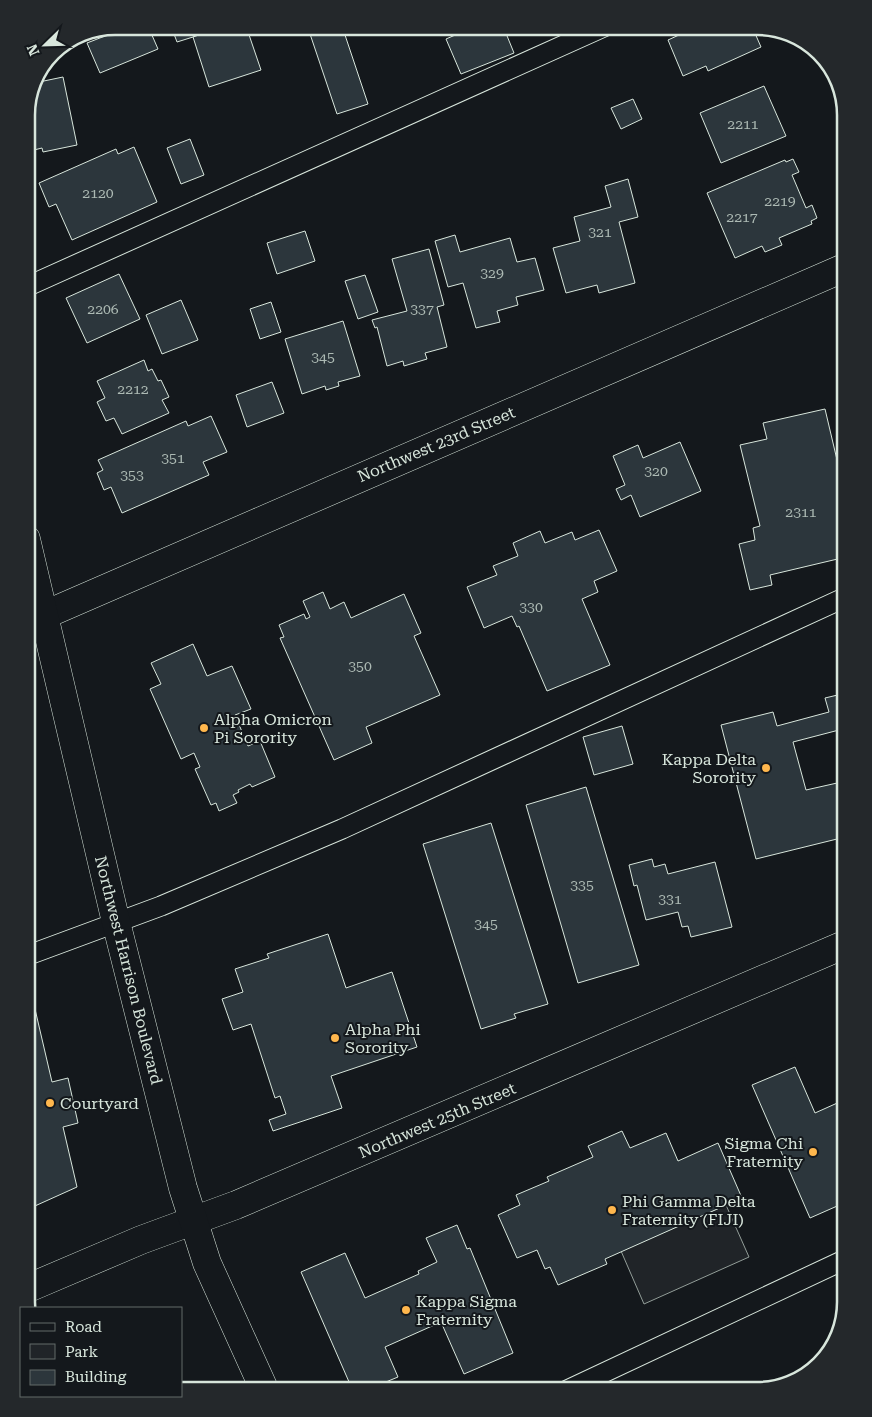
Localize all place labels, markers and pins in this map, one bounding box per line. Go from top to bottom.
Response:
place label: Alpha Omicron Pi Sorority [214,710,332,747]
marker: Alpha Omicron Pi Sorority [198,722,210,734]
place label: Kappa Delta Sorority [662,750,757,787]
marker: Kappa Delta Sorority [760,762,772,774]
place label: Alpha Phi Sorority [345,1020,421,1057]
marker: Alpha Phi Sorority [329,1032,341,1044]
place label: Courtyard [60,1094,139,1113]
marker: Courtyard [44,1097,56,1109]
place label: Sigma Chi Fraternity [725,1134,804,1171]
marker: Sigma Chi Fraternity [807,1146,819,1158]
place label: Phi Gamma Delta Fraternity (FIJI) [622,1192,756,1229]
marker: Phi Gamma Delta Fraternity (FIJI) [606,1204,618,1216]
place label: Kappa Sigma Fraternity [416,1292,517,1329]
marker: Kappa Sigma Fraternity [400,1304,412,1316]

